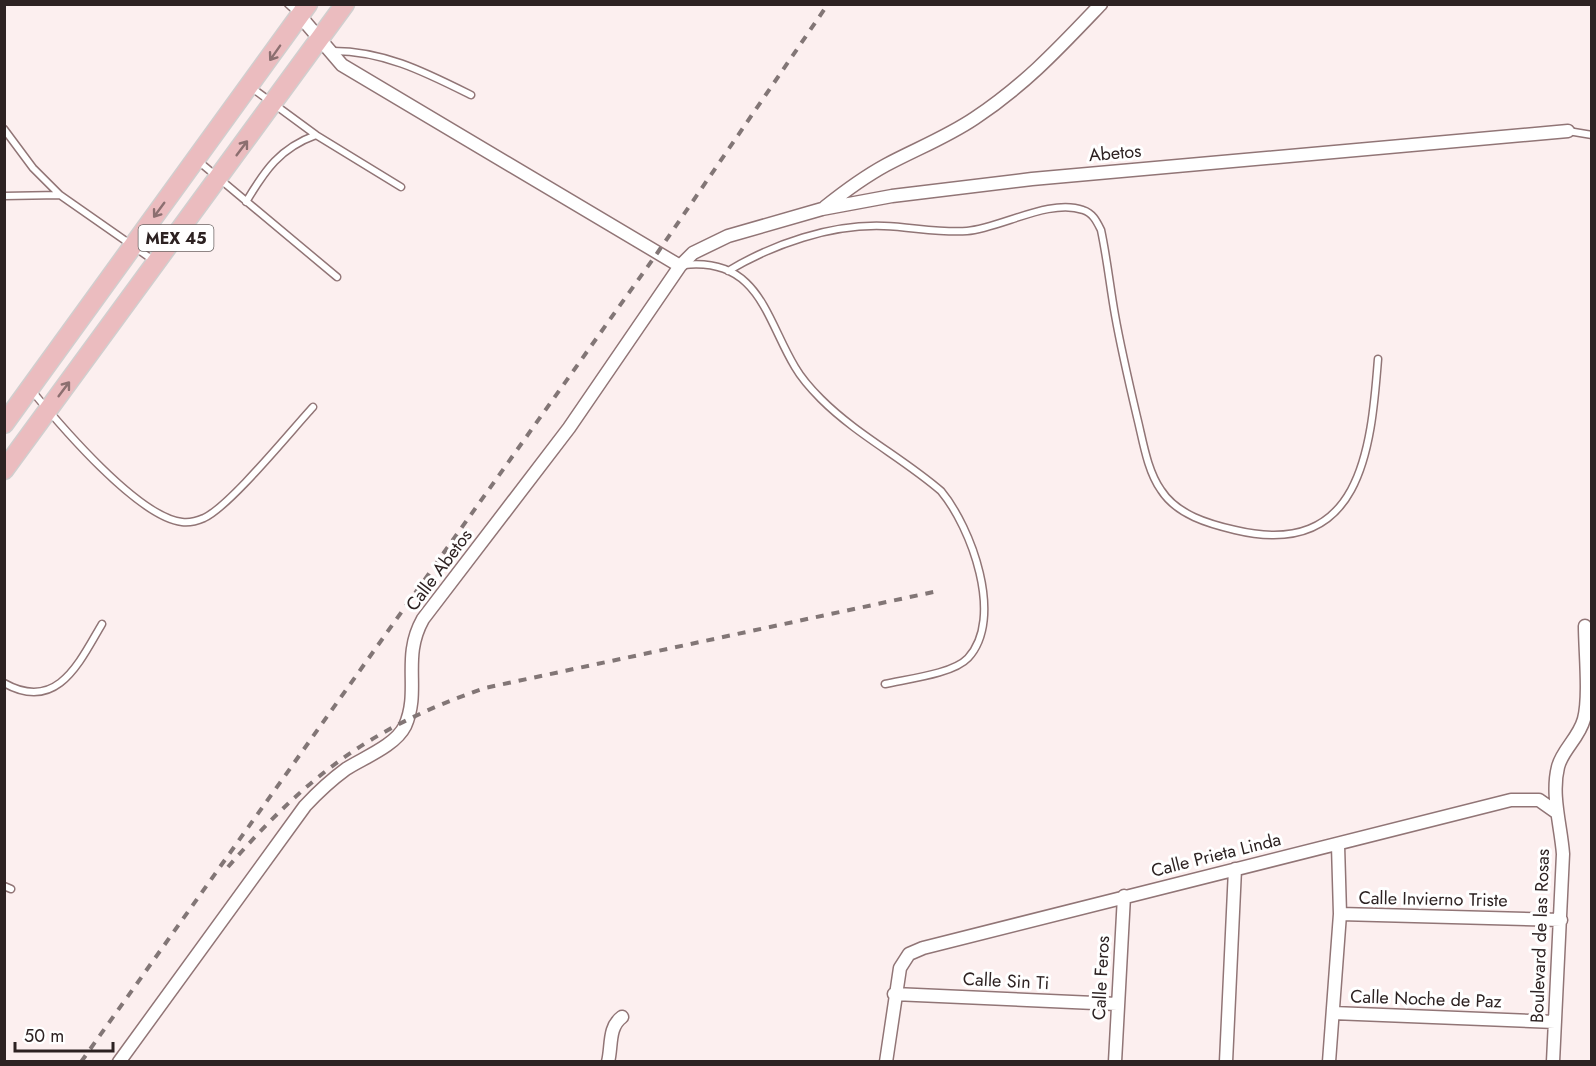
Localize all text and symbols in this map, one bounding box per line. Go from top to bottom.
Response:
one-way arrow [269,44,281,60]
street label: Abetos [1088,138,1142,168]
one-way arrow [236,140,249,156]
one-way arrow [153,201,165,217]
road number: MEX 45 [138,225,213,251]
one-way arrow [58,381,70,397]
street label: Calle Abetos [400,524,478,616]
street label: Calle Prieta Linda [1148,826,1284,884]
street label: Boulevard de las Rosas [1524,848,1556,1024]
street label: Calle Invierno Triste [1358,885,1508,913]
street label: Calle Feros [1086,935,1116,1021]
street label: Calle Sin Ti [962,966,1050,996]
street label: Calle Noche de Paz [1350,983,1503,1015]
scale bar [15,1015,112,1053]
text: 50 m [24,1023,64,1049]

